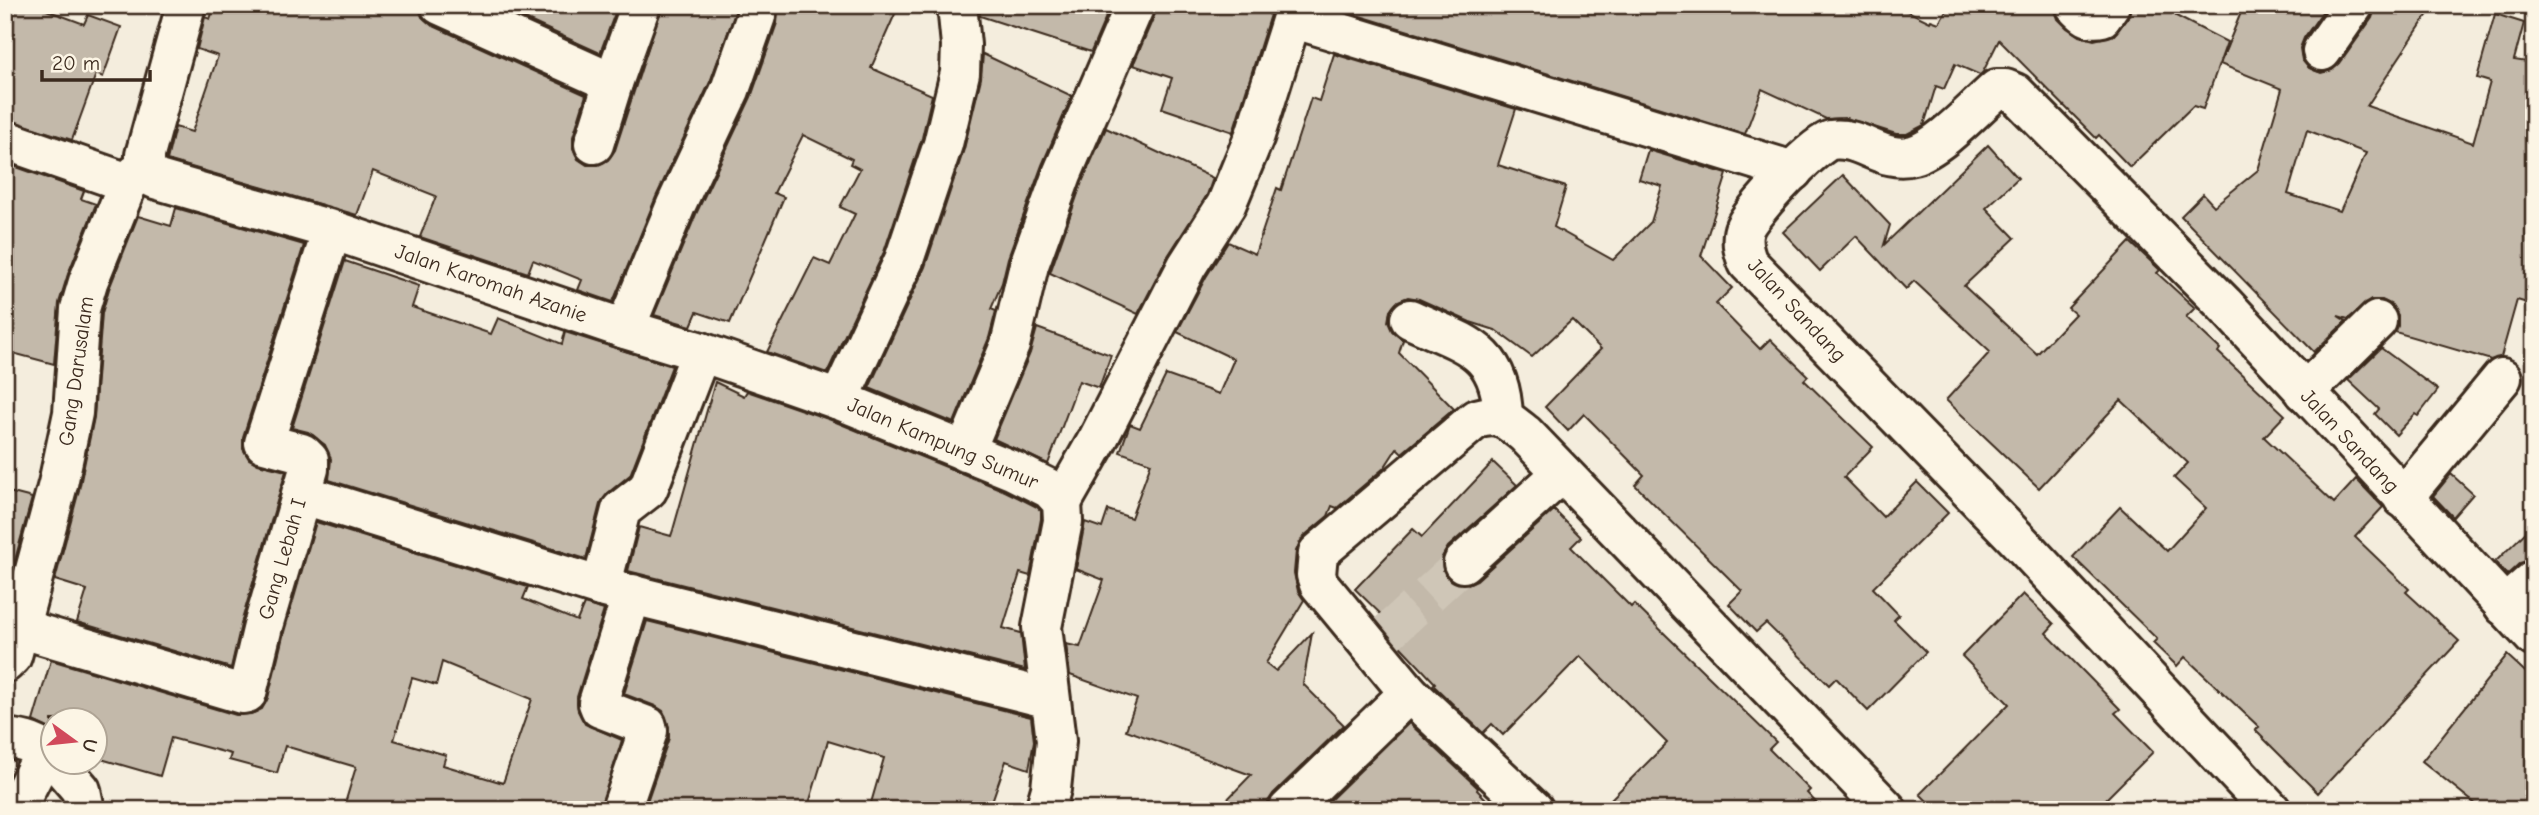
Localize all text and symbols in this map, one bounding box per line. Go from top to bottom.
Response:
scale bar [42,38,150,82]
text: 20 m [52,51,100,75]
street label: Jalan Karomah Azanie [392,239,590,327]
street label: Jalan Sandang [1743,253,1851,367]
street label: Gang Darusalam [54,295,98,447]
street label: Jalan Sandang [2296,384,2404,498]
street label: Jalan Kampung Sumur [844,392,1043,494]
street label: Gang Lebah I [253,496,311,622]
north arrow [38,706,108,776]
text: U [77,736,102,754]

